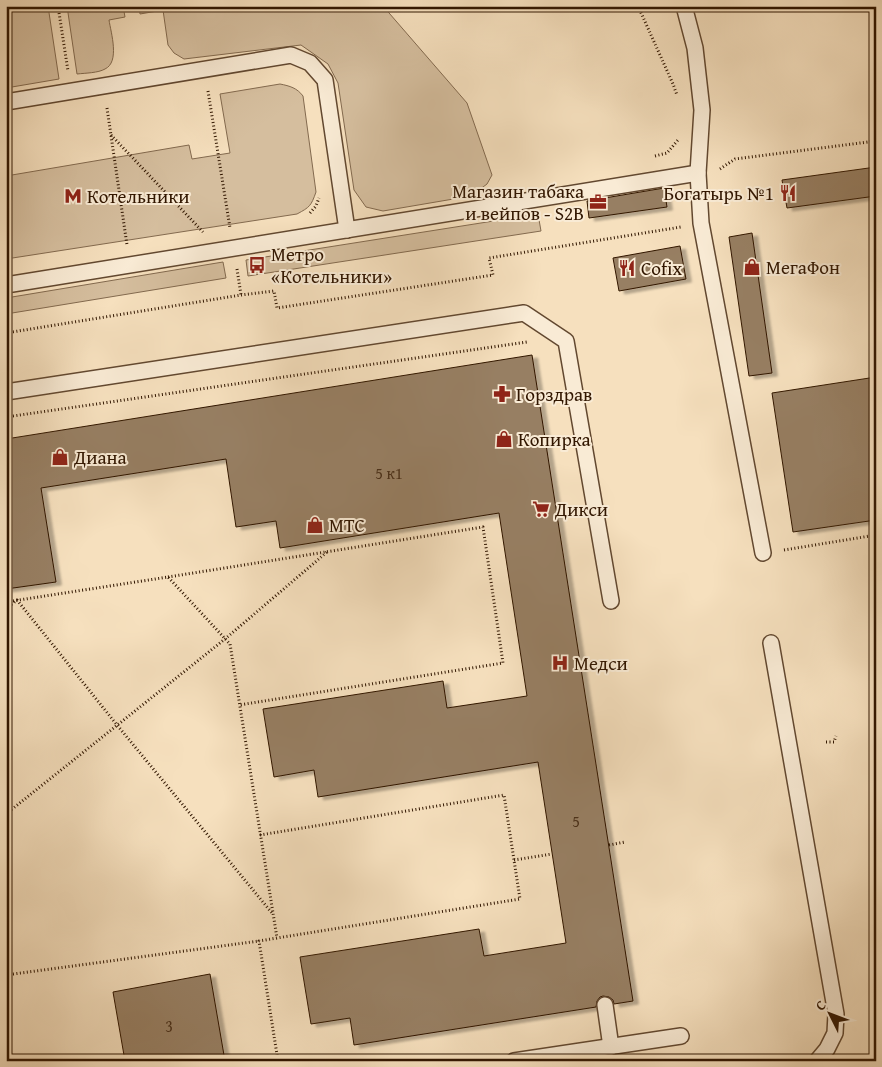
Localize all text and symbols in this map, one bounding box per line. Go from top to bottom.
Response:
place label: Магазин табака и вейпов - S2B [452,177,584,227]
place label: Богатырь №1 [663,179,774,207]
place label: Котельники [87,182,189,210]
restaurant icon: Богатырь №1 [778,183,798,203]
metro station icon: Котельники [63,186,83,206]
office icon: Магазин табака и вейпов - S2B [588,192,608,212]
place label: Метро «Котельники» [271,240,392,290]
place label: МегаФон [766,253,840,281]
place label: Cofix [641,254,682,282]
bus stop icon: Метро «Котельники» [247,255,267,275]
shop icon: МегаФон [742,257,762,277]
restaurant icon: Cofix [617,258,637,278]
place label: Горздрав [516,380,592,408]
pharmacy icon: Горздрав [492,384,512,404]
place label: Копирка [518,425,591,453]
shop icon: Копирка [494,429,514,449]
place label: Диана [73,443,127,471]
shop icon: Диана [50,447,70,467]
house number: 5 к1 [375,461,403,485]
place label: Дикси [554,495,608,523]
supermarket icon: Дикси [531,499,551,519]
place label: МТС [329,511,365,539]
shop icon: МТС [305,515,325,535]
place label: Медси [574,649,628,677]
hospital icon: Медси [550,653,570,673]
house number: 5 [572,809,580,833]
north arrow [804,990,854,1040]
text: С [810,996,830,1015]
house number: 3 [165,1014,173,1038]

